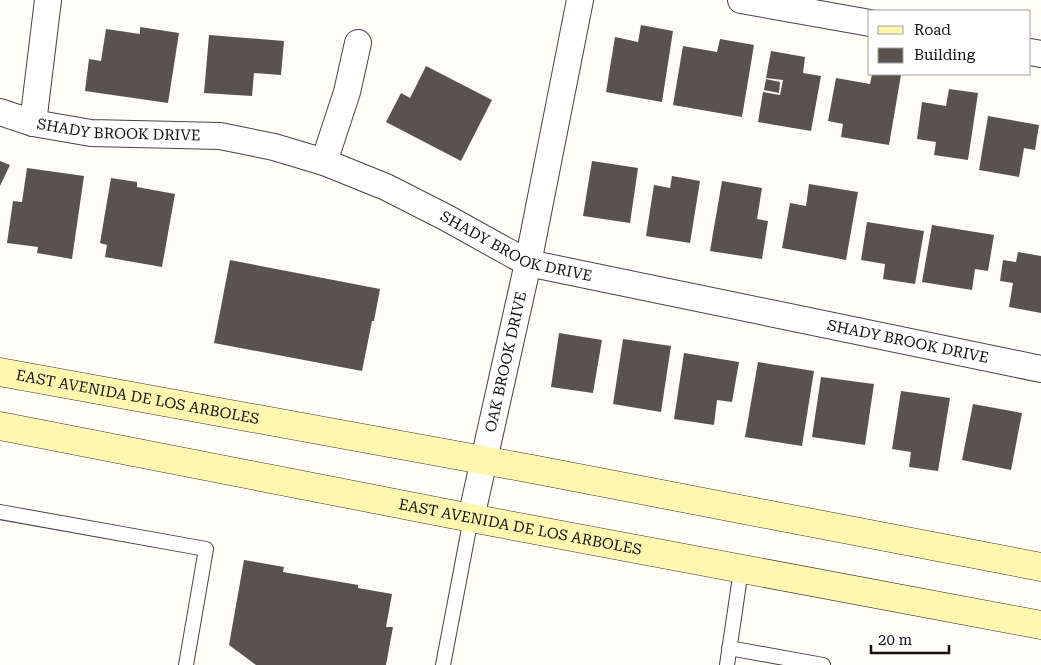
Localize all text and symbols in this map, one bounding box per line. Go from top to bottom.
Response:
legend [868,10,1031,75]
text: Road [914,21,951,39]
text: Building [914,46,976,64]
street label: SHADY BROOK DRIVE [35,115,201,145]
street label: SHADY BROOK DRIVE [437,207,594,285]
street label: OAK BROOK DRIVE [481,290,530,434]
street label: SHADY BROOK DRIVE [826,316,990,367]
street label: EAST AVENIDA DE LOS ARBOLES [15,366,261,428]
street label: EAST AVENIDA DE LOS ARBOLES [397,495,643,559]
scale bar [871,622,948,654]
text: 20 m [878,631,913,649]

